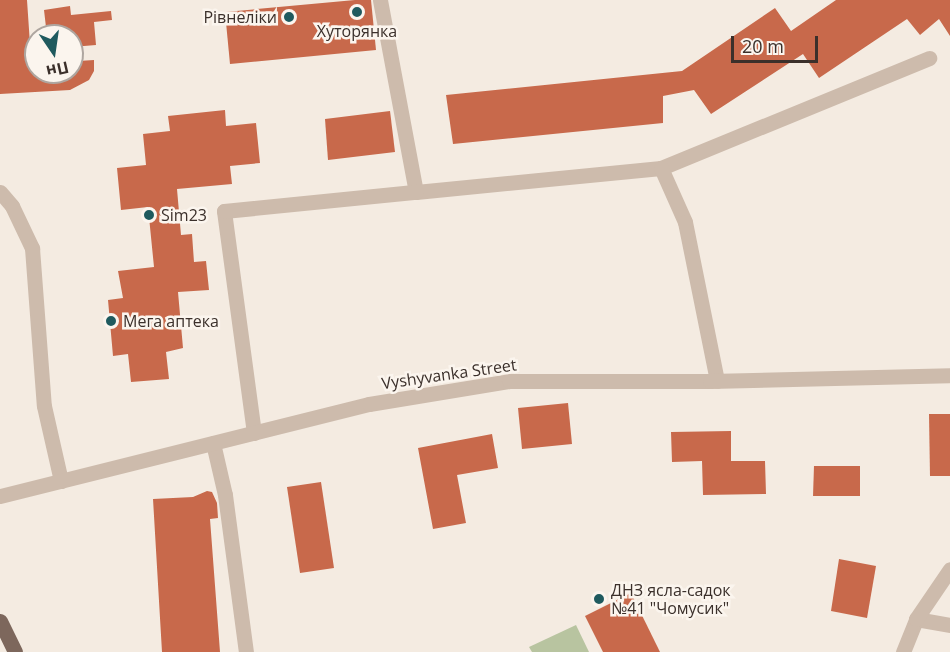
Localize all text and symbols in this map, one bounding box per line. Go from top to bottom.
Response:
marker: Хуторянка [350,5,364,19]
place label: Рівнеліки [203,7,277,27]
marker: Рівнеліки [282,10,296,24]
place label: Хуторянка [317,21,397,41]
north arrow [24,24,84,84]
scale bar [734,24,821,62]
text: 20 m [742,34,784,58]
text: Пн [44,56,71,83]
place label: Sim23 [161,205,207,225]
marker: Sim23 [142,208,156,222]
place label: Мега аптека [123,311,219,331]
marker: Мега аптека [104,314,118,328]
street label: Vyshyvanka Street [380,355,518,393]
place label: ДНЗ ясла-садок №41 "Чомусик" [611,580,731,618]
marker: ДНЗ ясла-садок №41 "Чомусик" [592,592,606,606]

